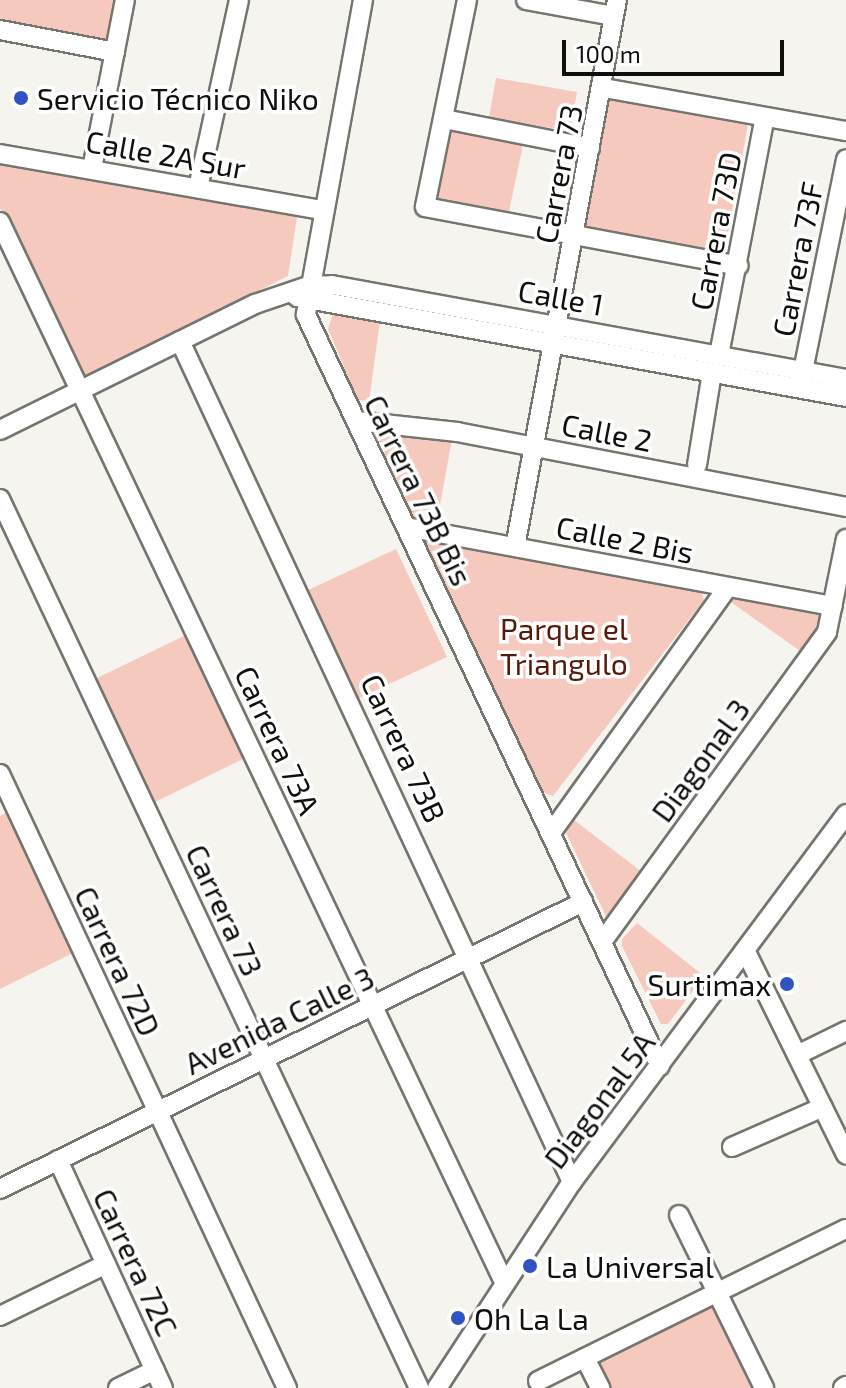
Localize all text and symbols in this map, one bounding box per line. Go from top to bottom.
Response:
scale bar [566,24,788,74]
text: 100 m [576,39,641,68]
place label: Servicio Técnico Niko [37,80,319,116]
marker: Servicio Técnico Niko [12,89,30,107]
street label: Carrera 73 [527,102,589,246]
street label: Calle 2A Sur [83,122,249,186]
street label: Carrera 73D [682,149,748,313]
street label: Carrera 73F [764,179,830,339]
street label: Calle 1 [515,272,607,322]
street label: Carrera 73B Bis [357,389,481,591]
street label: Calle 2 [559,406,655,458]
street label: Calle 2 Bis [553,508,697,570]
park label: Parque el Triangulo [500,610,628,680]
street label: Carrera 73A [228,660,328,820]
street label: Carrera 73B [354,668,454,828]
street label: Diagonal 3 [643,691,757,829]
street label: Carrera 73 [179,839,271,981]
street label: Carrera 72D [68,881,168,1041]
street label: Avenida Calle 3 [179,959,379,1081]
place label: Surtimax [648,966,771,1002]
marker: Surtimax [778,975,796,993]
street label: Diagonal 5A [536,1025,662,1175]
street label: Carrera 72C [86,1183,186,1341]
place label: La Universal [546,1248,714,1284]
marker: La Universal [521,1257,539,1275]
place label: Oh La La [474,1300,589,1336]
marker: Oh La La [449,1309,467,1327]

